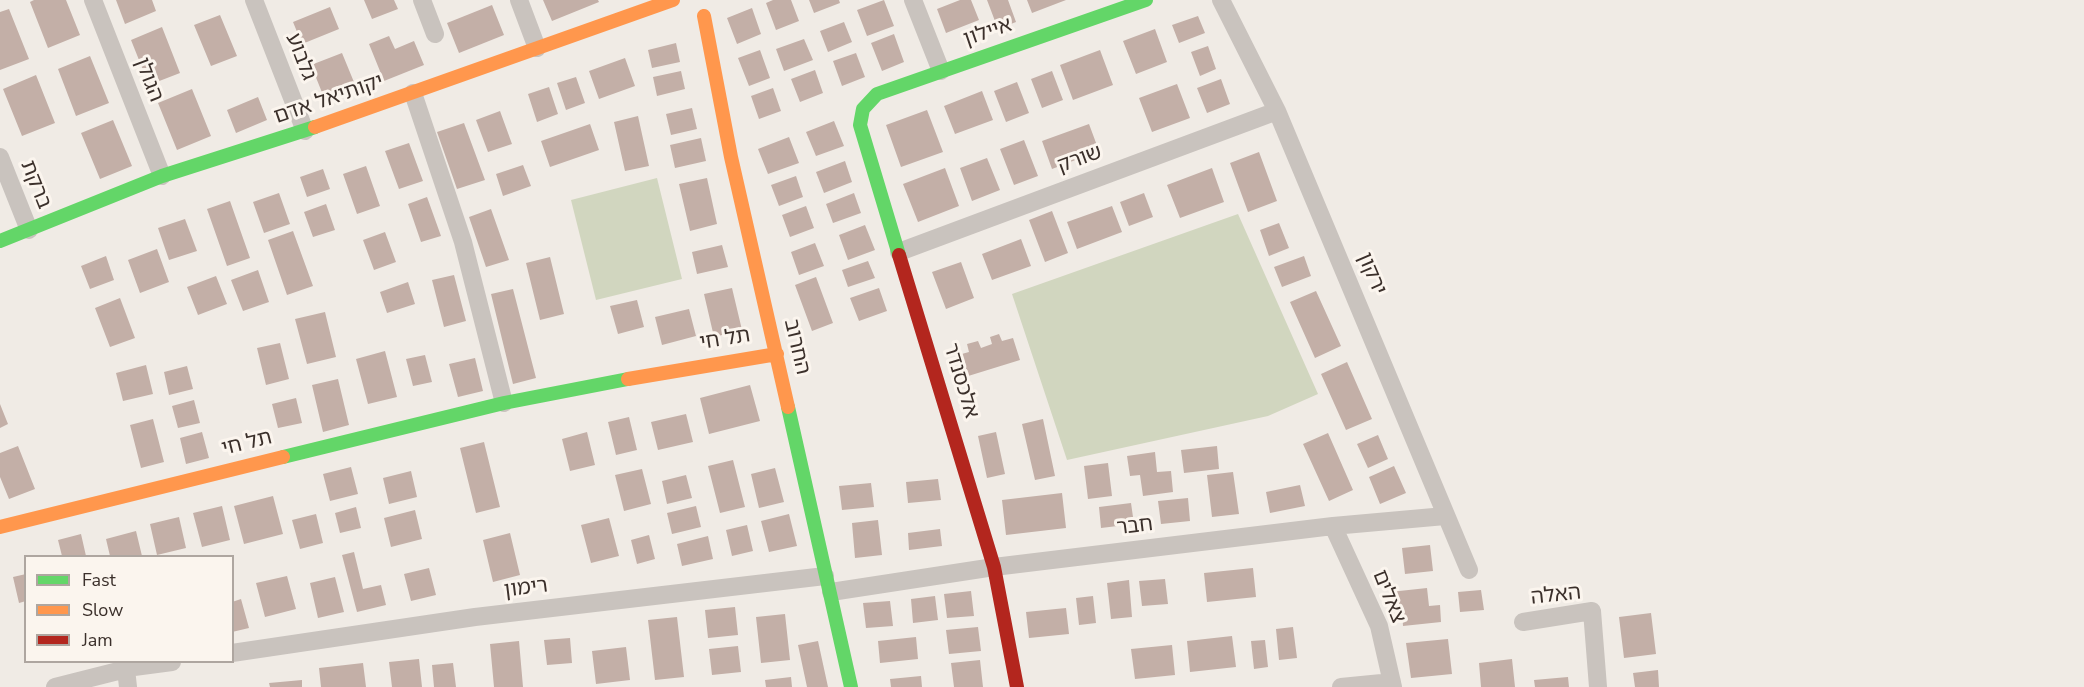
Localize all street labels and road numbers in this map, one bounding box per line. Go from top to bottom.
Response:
street label: איילון [961,13,1015,53]
street label: גלבוע [280,30,320,84]
street label: הגולן [128,54,168,106]
street label: יקותיאל אדם [271,70,387,130]
street label: שורק [1054,140,1106,180]
street label: ברקת [14,157,56,213]
street label: ירקון [1351,249,1391,299]
street label: החרוב [777,317,815,377]
street label: תל חי [698,324,752,356]
street label: אלכסנדר [937,340,983,422]
street label: תל חי [219,426,275,462]
street label: חבר [1115,512,1155,542]
street label: צאלים [1366,567,1410,627]
street label: רימון [503,574,549,604]
street label: האלה [1530,581,1582,611]

